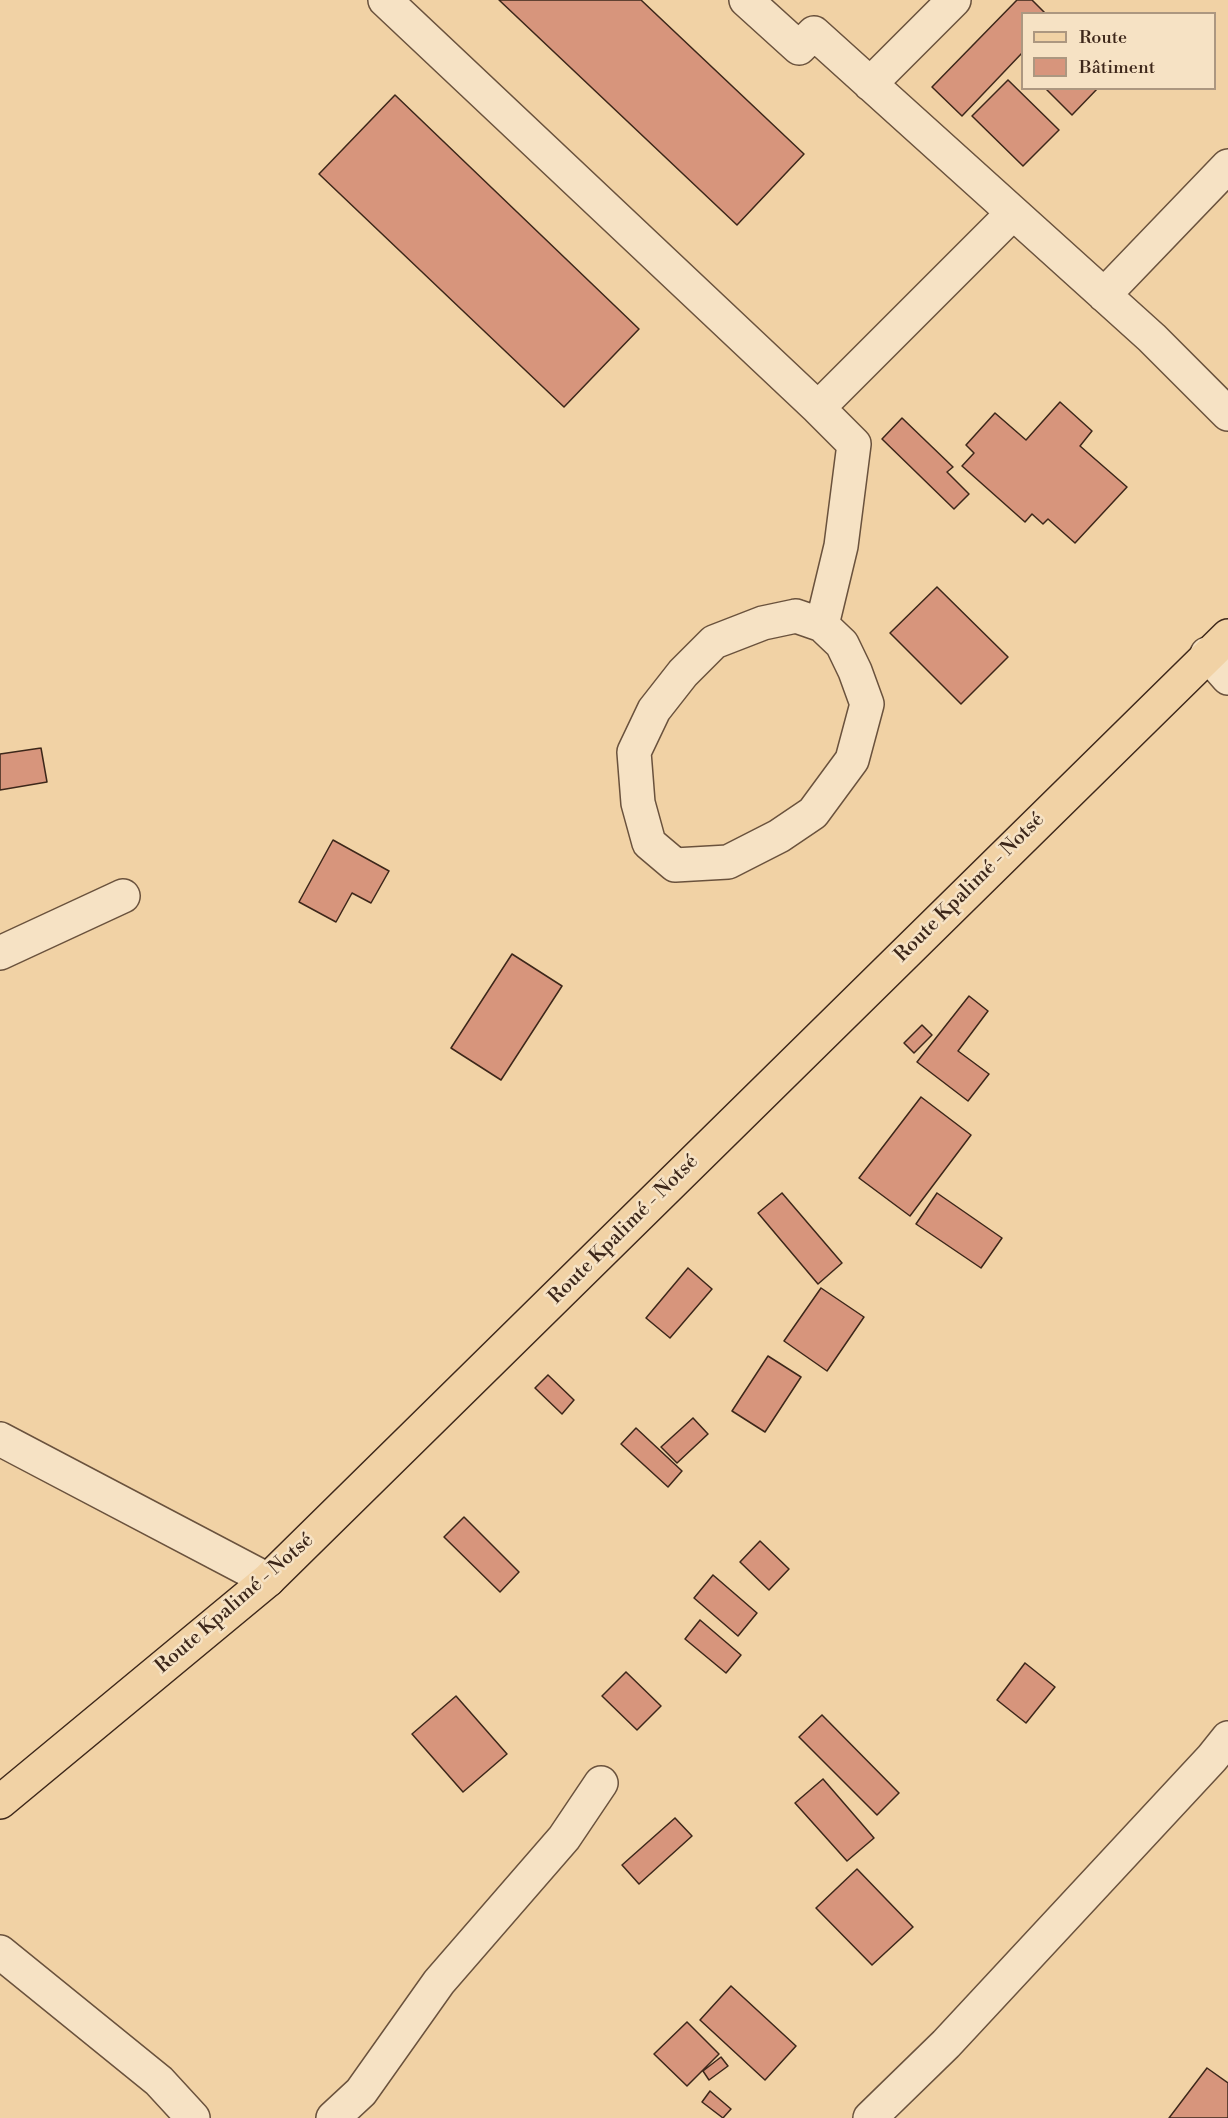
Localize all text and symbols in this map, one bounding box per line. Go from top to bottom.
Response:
legend [1021,12,1216,90]
text: Route [1079,26,1127,49]
text: Bâtiment [1079,56,1155,79]
street label: Route Kpalimé - Notsé [890,808,1050,968]
street label: Route Kpalimé - Notsé [544,1150,704,1310]
street label: Route Kpalimé - Notsé [151,1529,319,1679]

